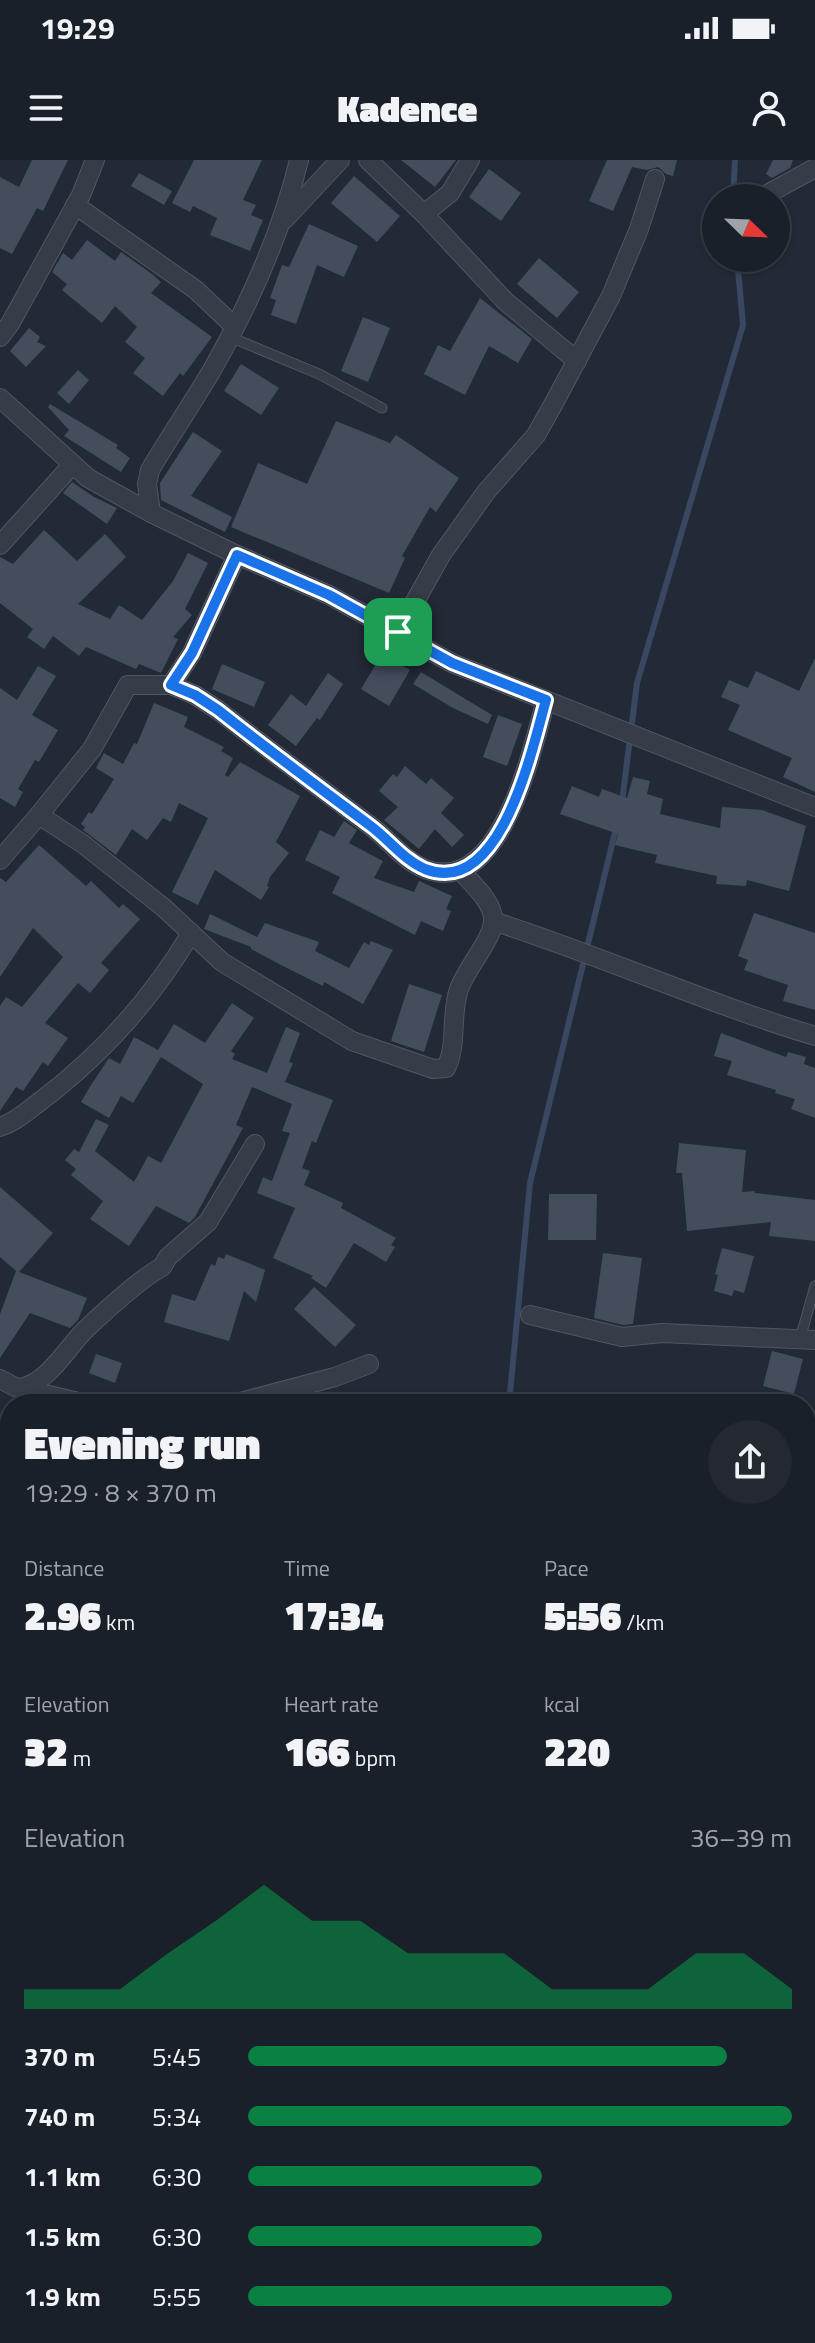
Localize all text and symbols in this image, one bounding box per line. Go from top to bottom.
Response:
text: 19:29 [40,5,115,51]
text: Kadence [338,81,477,136]
icon: menu [24,86,68,130]
icon: person [747,86,791,130]
north arrow [702,184,790,272]
map controls [702,184,790,272]
pin [364,598,432,666]
icon: arrive [376,610,420,654]
text: Evening run [24,1409,261,1476]
button: share [708,1420,792,1504]
text: 19:29 · 8 × 370 m [24,1473,217,1512]
text: Distance [24,1551,104,1585]
text: Time [284,1551,330,1585]
text: Pace [544,1551,589,1585]
text: 2.96 [24,1585,101,1646]
text: 17:34 [284,1585,384,1646]
text: 5:56 [544,1585,622,1646]
text: km [101,1605,135,1639]
text: /km [622,1605,664,1639]
text: Elevation [24,1687,110,1721]
text: Heart rate [284,1687,379,1721]
text: kcal [544,1687,580,1721]
text: 32 [24,1721,68,1782]
text: 166 [284,1721,350,1782]
text: 220 [544,1721,610,1782]
text: m [68,1741,91,1775]
text: bpm [350,1741,396,1775]
text: Elevation [24,1818,125,1857]
text: 36–39 m [690,1818,792,1857]
text: 370 m [24,2037,95,2076]
text: 5:45 [152,2037,201,2076]
text: 740 m [24,2097,95,2136]
text: 5:34 [152,2097,201,2136]
text: 1.1 km [24,2157,101,2196]
text: 6:30 [152,2157,201,2196]
text: 1.5 km [24,2217,101,2256]
text: 6:30 [152,2217,201,2256]
text: 1.9 km [24,2277,101,2316]
text: 5:55 [152,2277,201,2316]

